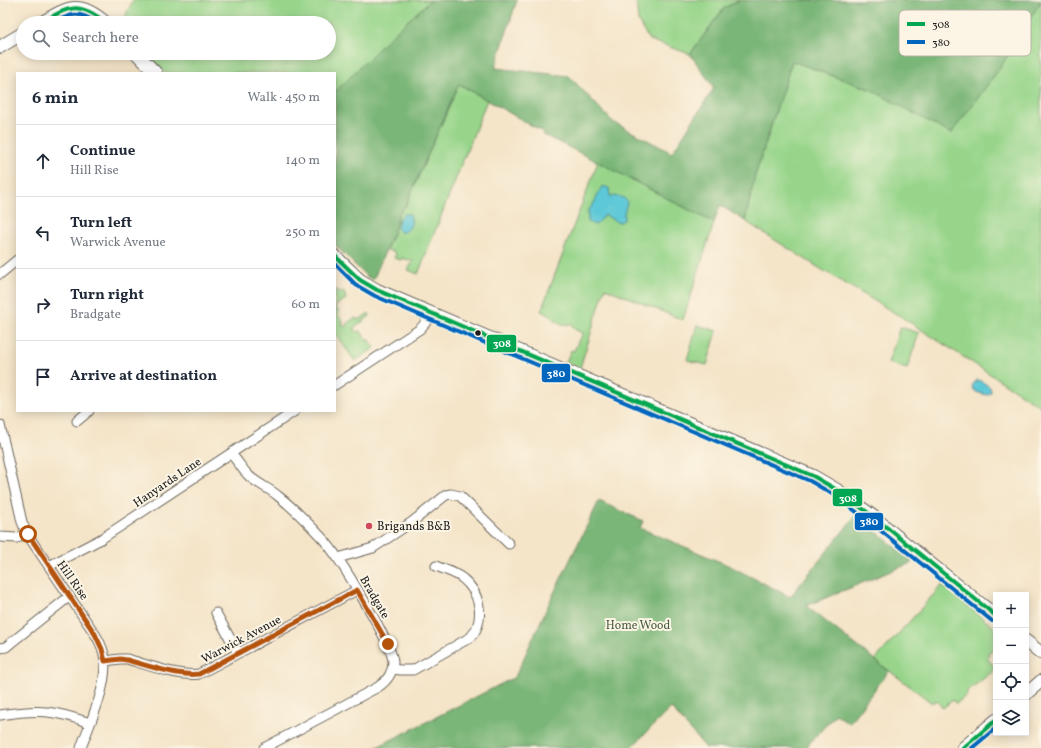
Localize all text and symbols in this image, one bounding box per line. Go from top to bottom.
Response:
legend [899,10,1031,56]
search box [16,16,336,60]
text: 308 [932,18,950,33]
icon: search [30,27,52,49]
text: Search here [62,28,139,49]
text: 380 [932,36,950,51]
text: 6 min [32,87,78,110]
text: Walk · 450 m [247,89,320,107]
text: Continue [70,141,135,162]
icon: ahead [32,150,54,172]
text: 140 m [286,152,320,170]
text: Hill Rise [70,162,119,180]
text: Turn left [70,213,132,234]
icon: left [32,222,54,244]
text: 250 m [285,224,320,242]
text: Warwick Avenue [70,234,166,252]
text: Turn right [70,285,144,306]
icon: right [32,294,54,316]
text: 60 m [292,296,320,314]
text: Bradgate [70,306,121,324]
unlabelled marker [473,328,483,338]
line badge: 308 [486,334,517,353]
text: 308 [493,337,511,352]
line badge: 380 [541,363,571,383]
icon: arrive [32,366,54,388]
text: Arrive at destination [70,366,217,387]
text: 380 [547,367,565,382]
street label: Hanyards Lane [130,454,205,512]
line badge: 308 [832,488,863,507]
text: 308 [839,492,857,507]
line badge: 380 [854,512,884,531]
text: 380 [860,515,878,530]
place label: Brigands B&B [377,519,451,535]
marker: Brigands B&B [364,521,374,531]
route start [19,525,37,543]
street label: Hill Rise [53,558,92,604]
street label: Bradgate [355,573,393,622]
map controls [993,592,1029,736]
button: + [993,592,1029,628]
street label: Warwick Avenue [199,612,285,668]
park label: Home Wood [606,618,670,634]
button: − [993,628,1029,664]
route end [379,635,397,653]
button: locate [993,664,1029,700]
button: layers [993,700,1029,736]

